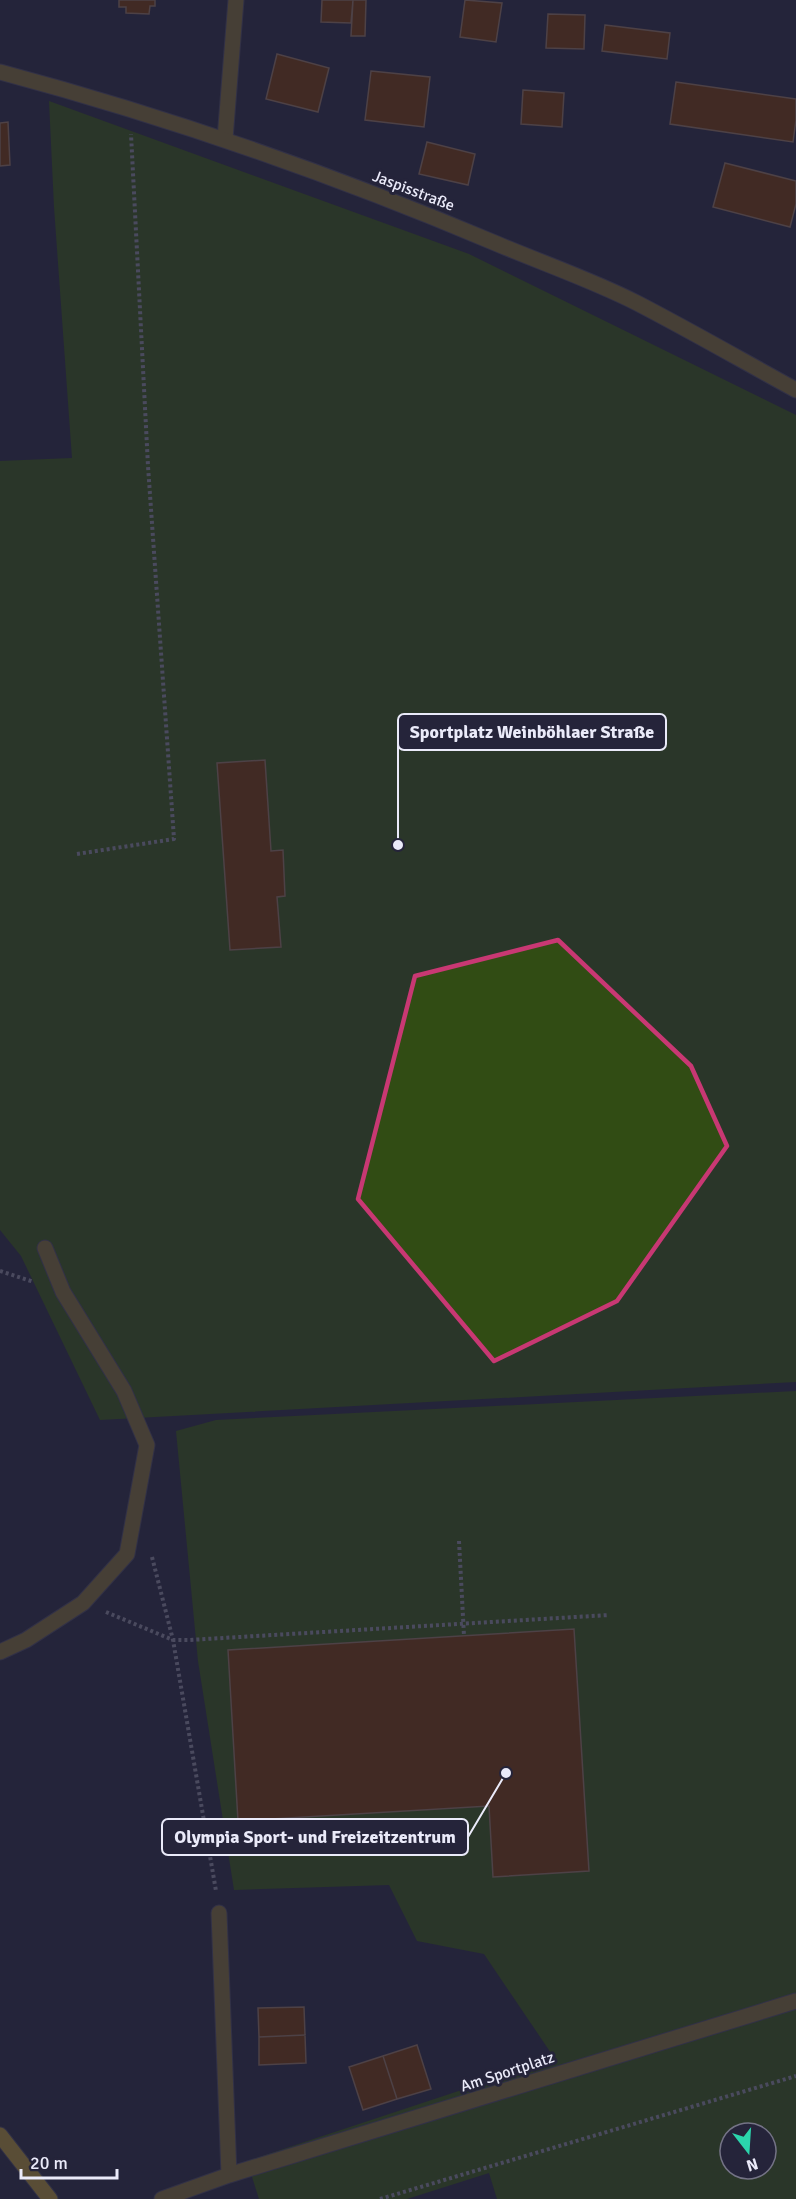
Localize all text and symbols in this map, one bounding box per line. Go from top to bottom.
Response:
street label: Jaspisstraße [370,166,457,216]
callout: Sportplatz Weinböhlaer Straße [398,714,666,750]
text: Sportplatz Weinböhlaer Straße [410,721,654,743]
callout: Olympia Sport- und Freizeitzentrum [162,1819,468,1855]
text: Olympia Sport- und Freizeitzentrum [174,1826,456,1848]
street label: Am Sportplatz [458,2047,557,2097]
north arrow [718,2121,778,2181]
scale bar [21,2142,117,2180]
text: 20 m [30,2152,68,2174]
text: N [744,2153,760,2176]

